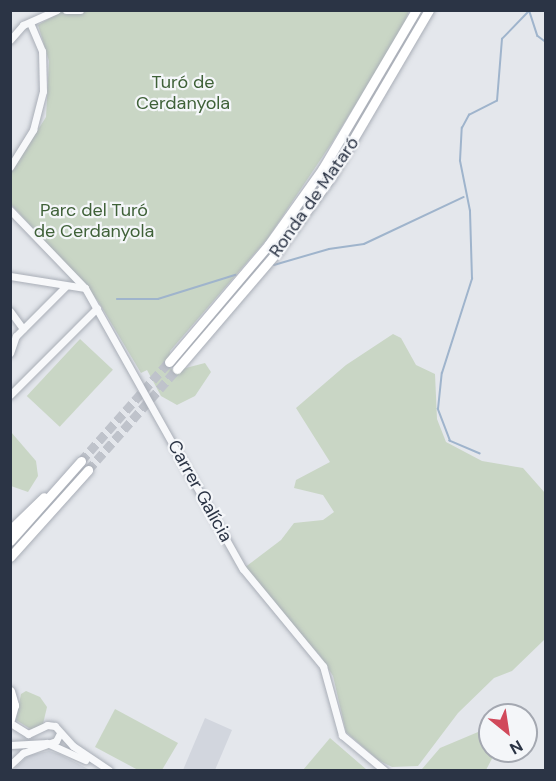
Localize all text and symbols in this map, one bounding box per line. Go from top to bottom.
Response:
park label: Turó de Cerdanyola [136,72,230,115]
street label: Ronda de Mataró [264,133,364,261]
park label: Parc del Turó de Cerdanyola [34,200,154,242]
street label: Carrer Galícia [163,436,237,546]
north arrow [478,703,538,763]
text: N [506,735,527,759]

